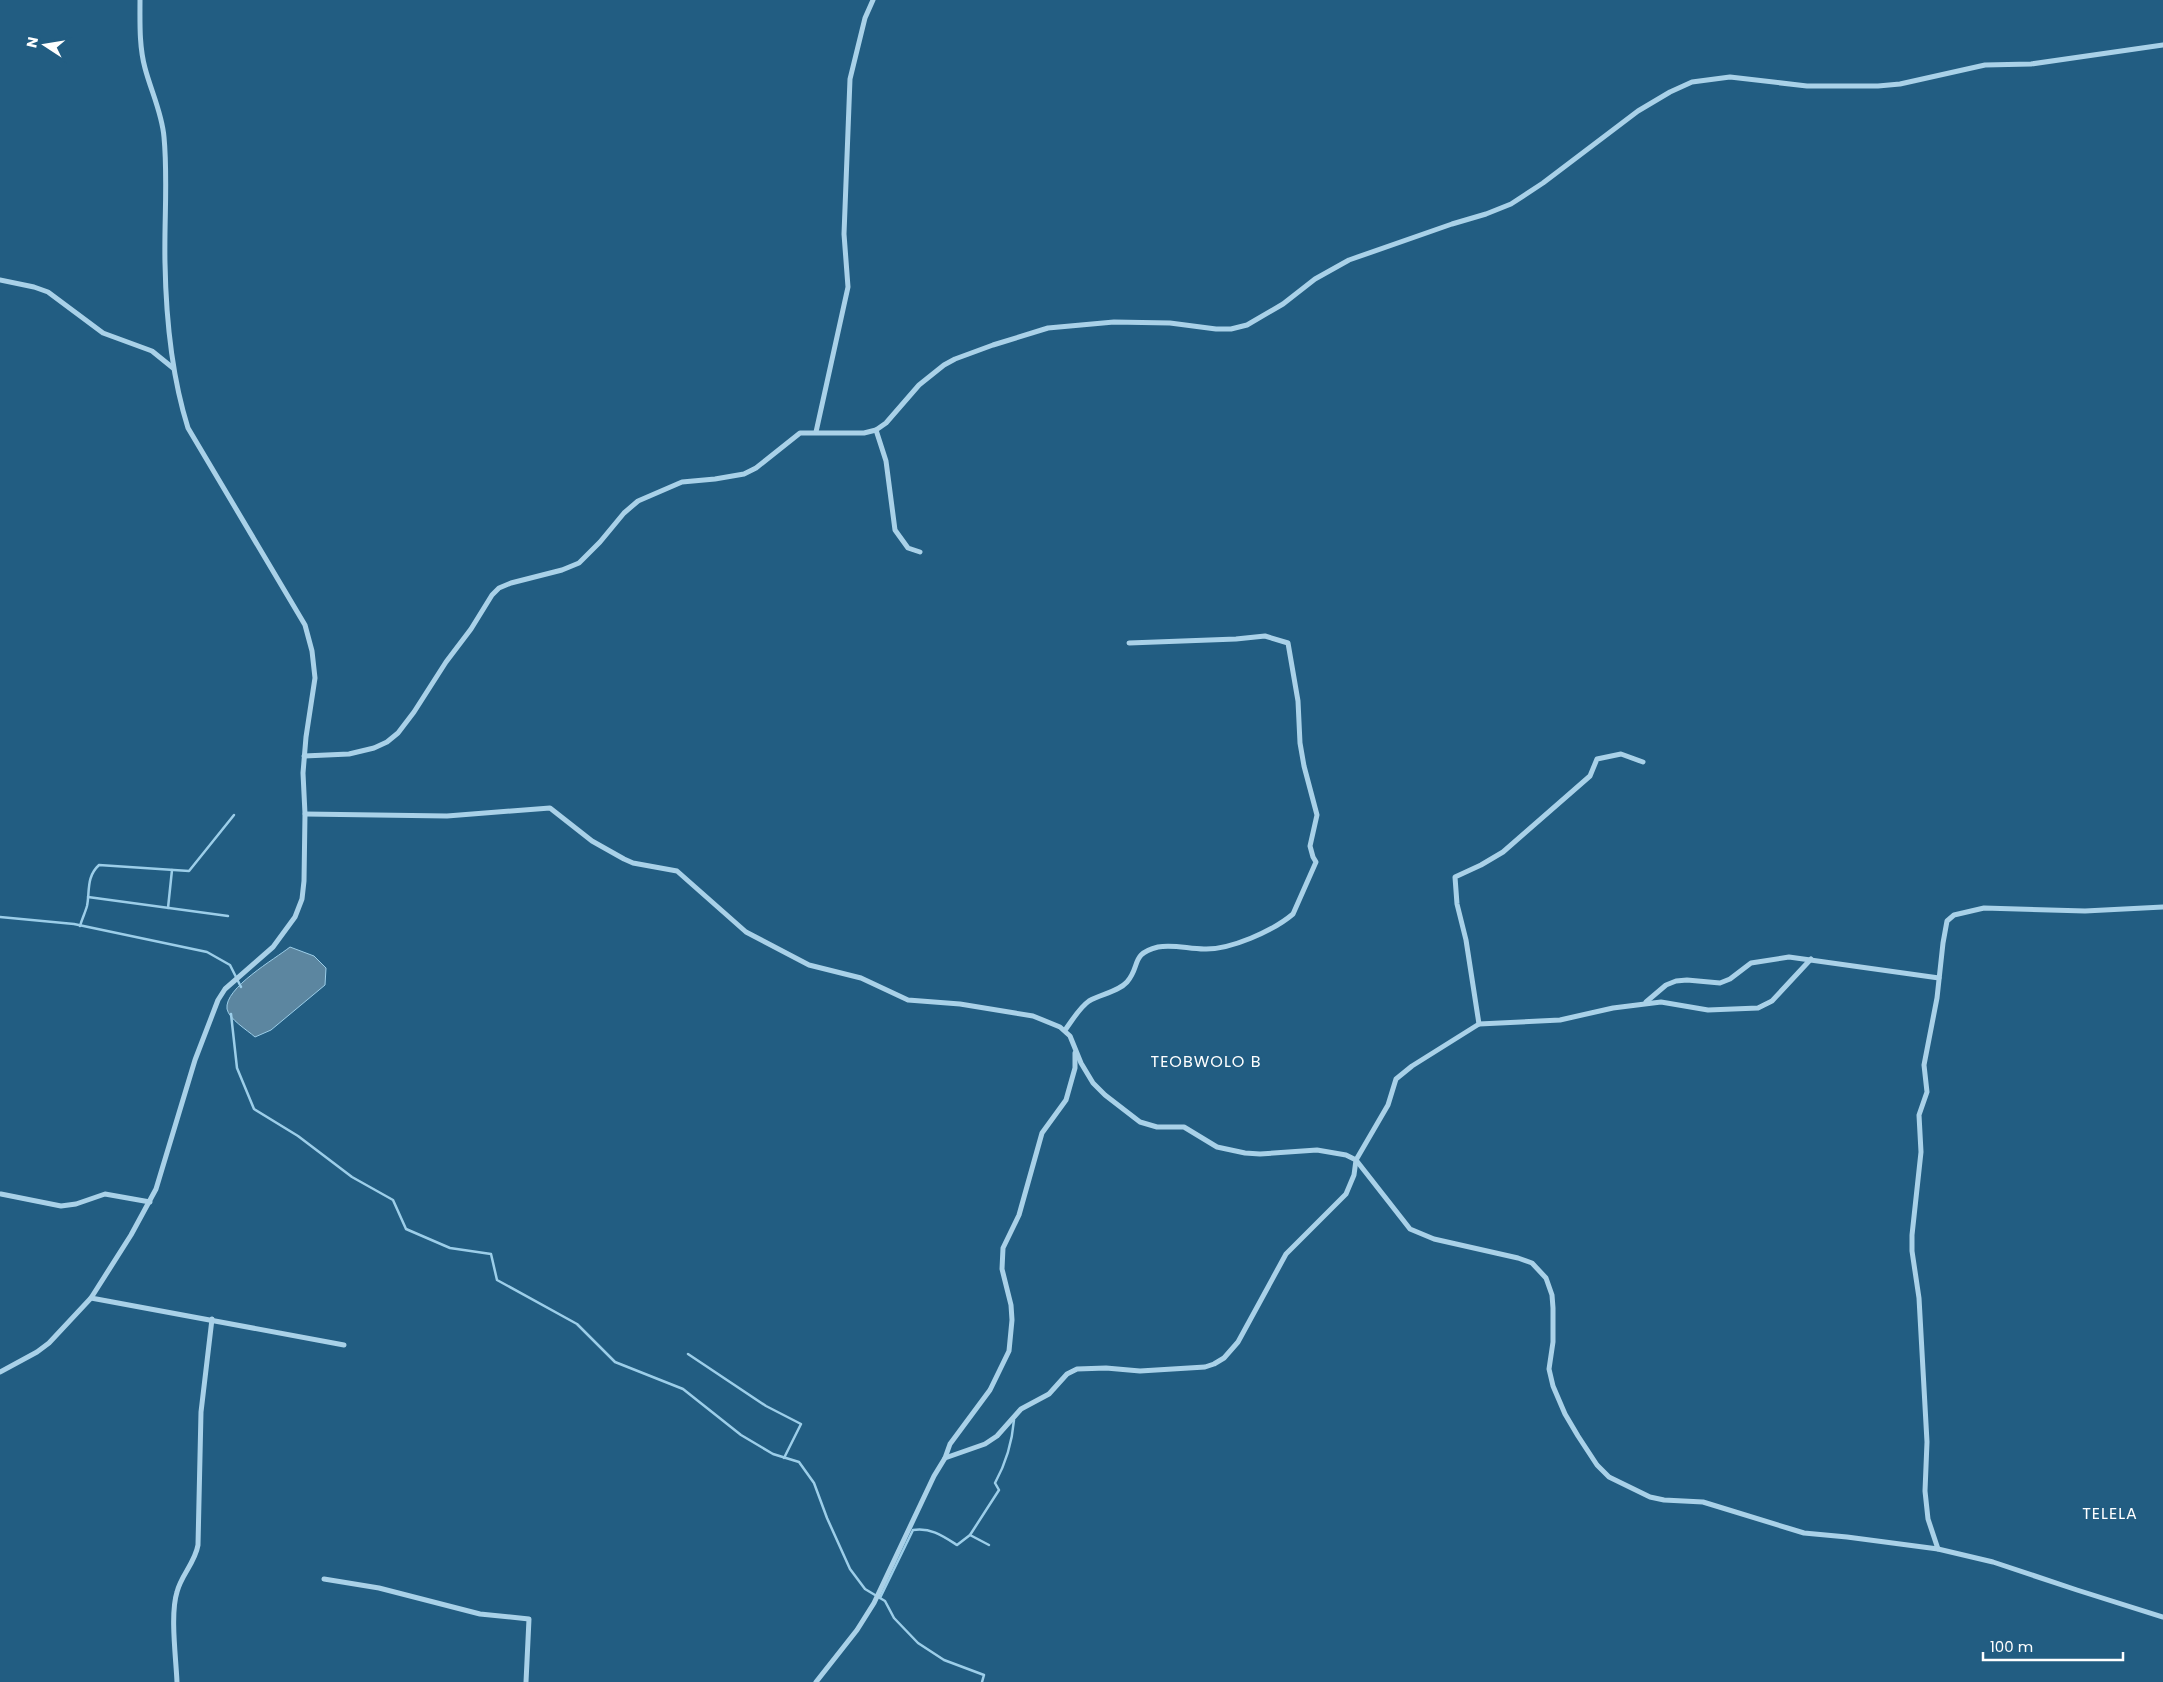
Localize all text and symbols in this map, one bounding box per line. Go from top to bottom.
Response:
north arrow [20,20,70,70]
text: N [21,35,43,50]
district label: TEOBWOLO B [1150,1050,1262,1073]
district label: TELELA [2082,1502,2138,1525]
scale bar [1983,1630,2123,1662]
text: 100 m [1990,1636,2033,1657]

